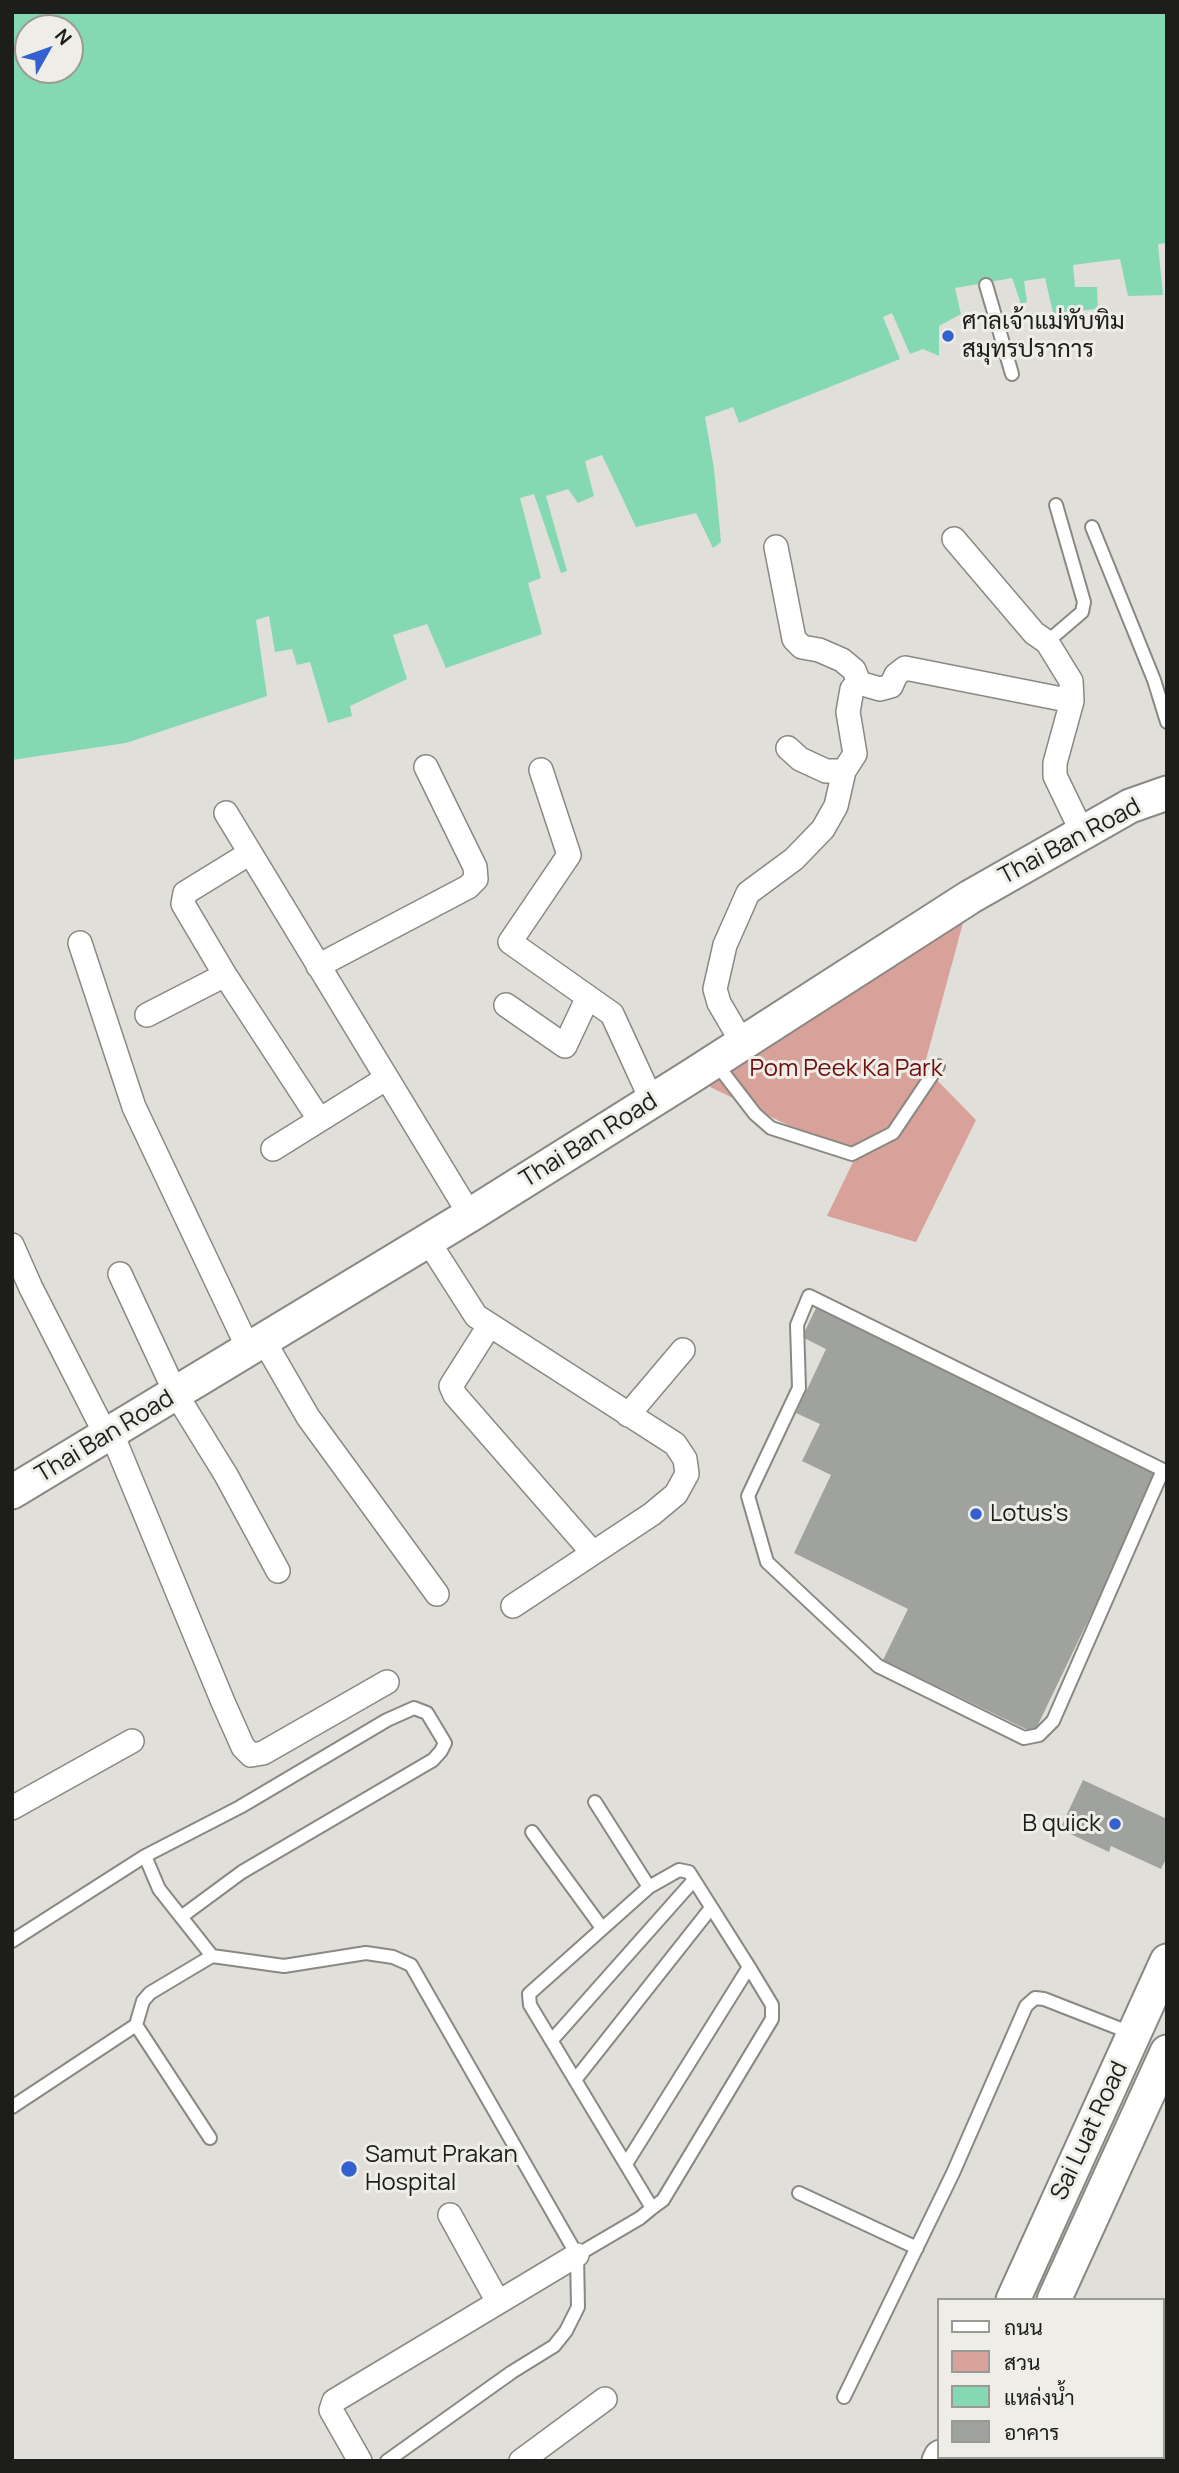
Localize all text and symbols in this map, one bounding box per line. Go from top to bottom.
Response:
north arrow [14,14,84,84]
text: N [49,23,78,50]
place label: ศาลเจ้าแม่ทับทิม สมุทรปราการ [962,308,1125,364]
marker: ศาลเจ้าแม่ทับทิม สมุทรปราการ [940,328,956,344]
street label: Thai Ban Road [994,793,1146,891]
park label: Pom Peek Ka Park [749,1055,943,1083]
street label: Thai Ban Road [515,1087,663,1195]
street label: Thai Ban Road [31,1384,179,1490]
place label: Lotus's [990,1500,1068,1528]
marker: Lotus's [968,1506,984,1522]
place label: B quick [1022,1810,1101,1838]
marker: B quick [1107,1816,1123,1832]
street label: Sai Luat Road [1045,2057,1135,2205]
place label: Samut Prakan Hospital [365,2141,518,2197]
marker: Samut Prakan Hospital [339,2159,359,2179]
legend [937,2298,1165,2459]
text: ถนน [1004,2313,1043,2341]
text: สวน [1004,2348,1040,2376]
text: แหล่งน้ำ [1004,2383,1075,2411]
text: อาคาร [1004,2418,1060,2446]

